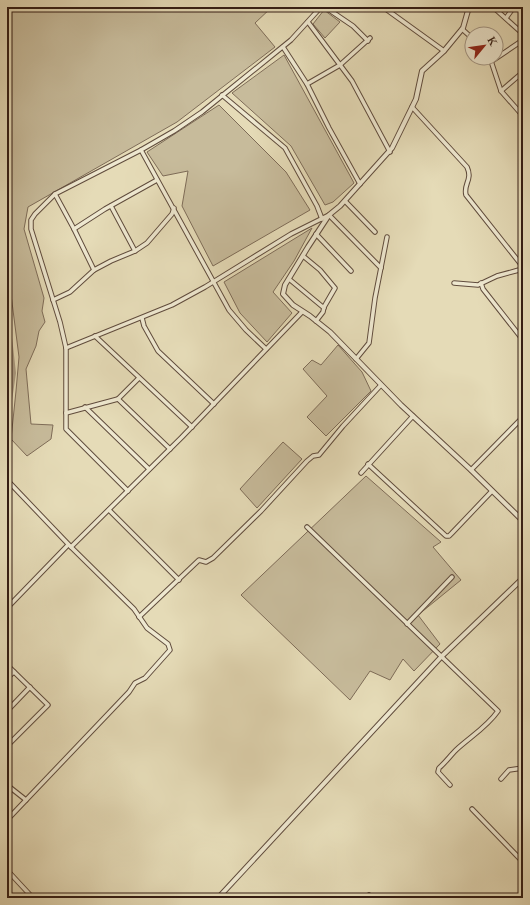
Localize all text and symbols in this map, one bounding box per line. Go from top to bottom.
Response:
north arrow [464,26,504,66]
text: K [484,34,501,49]

